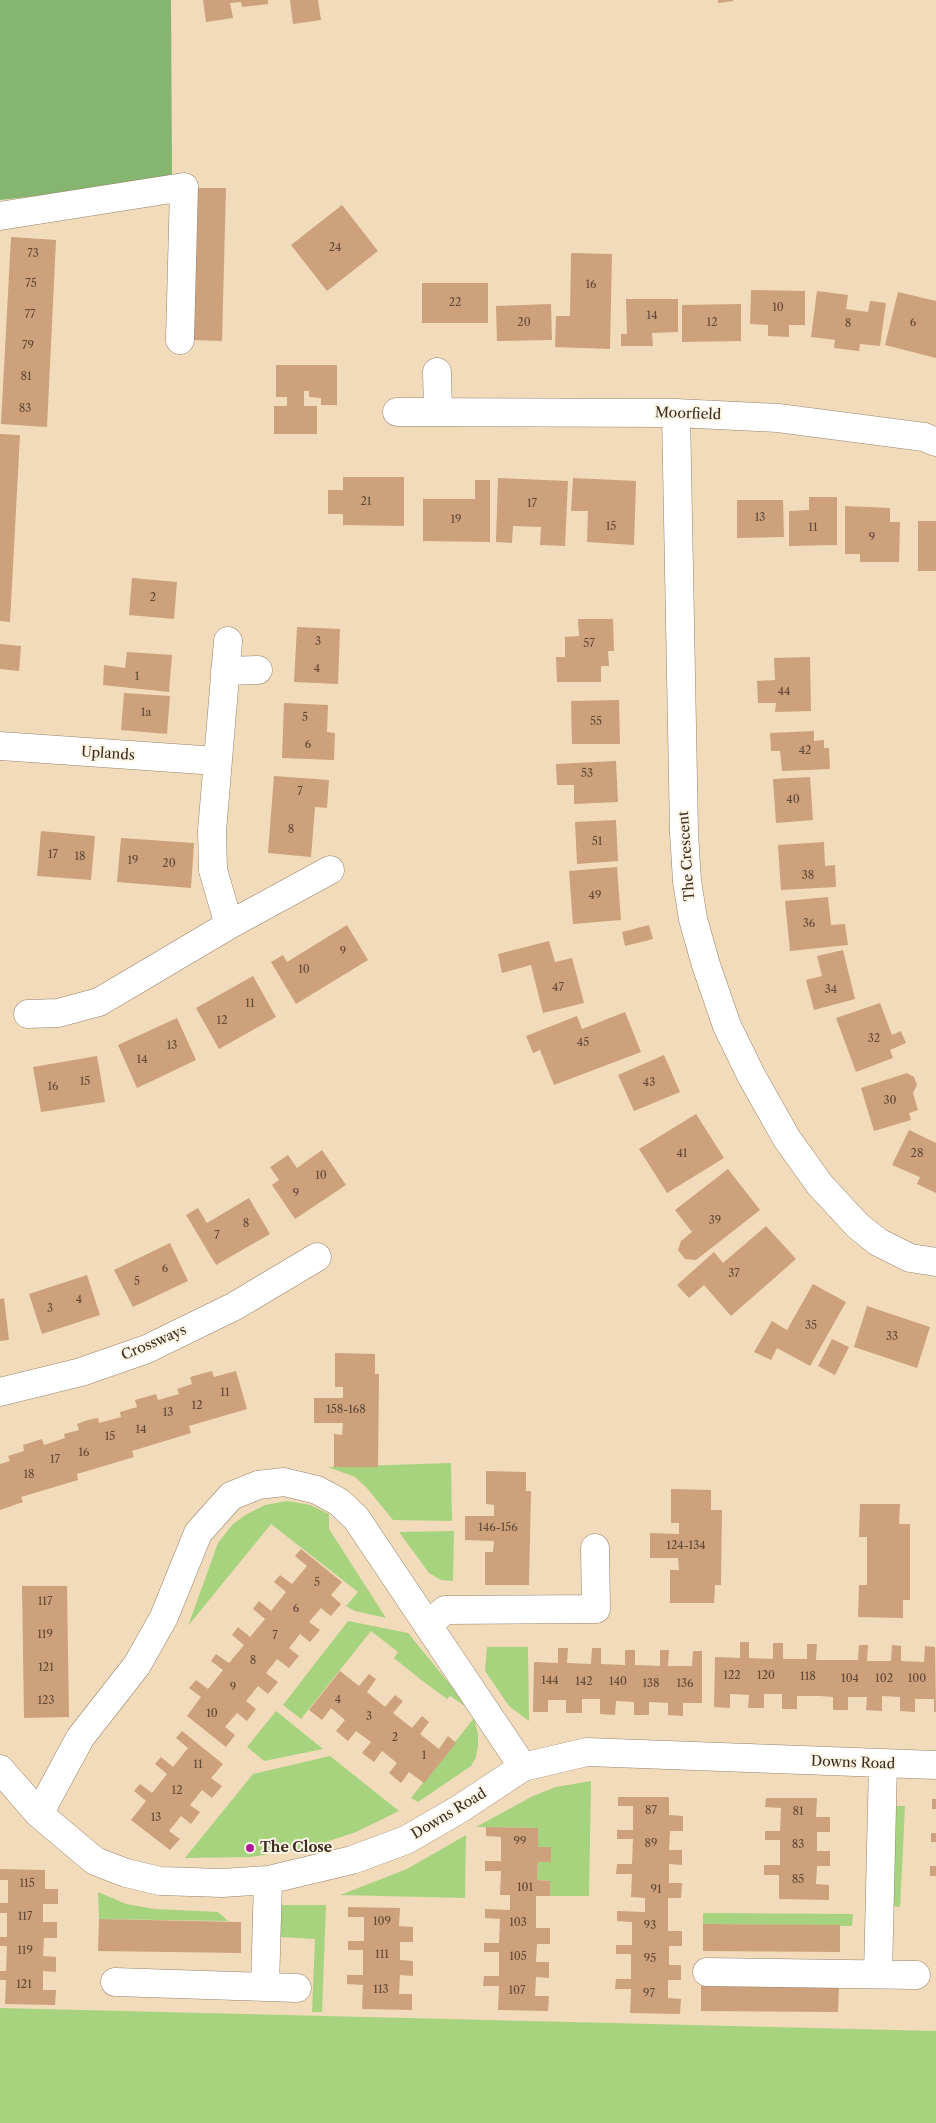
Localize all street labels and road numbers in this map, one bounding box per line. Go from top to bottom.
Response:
street label: Moorfield [655,404,721,424]
street label: Uplands [80,744,136,764]
street label: The Crescent [675,810,699,902]
street label: Crossways [119,1322,189,1364]
street label: Downs Road [811,1753,895,1773]
street label: Downs Road [409,1785,489,1843]

